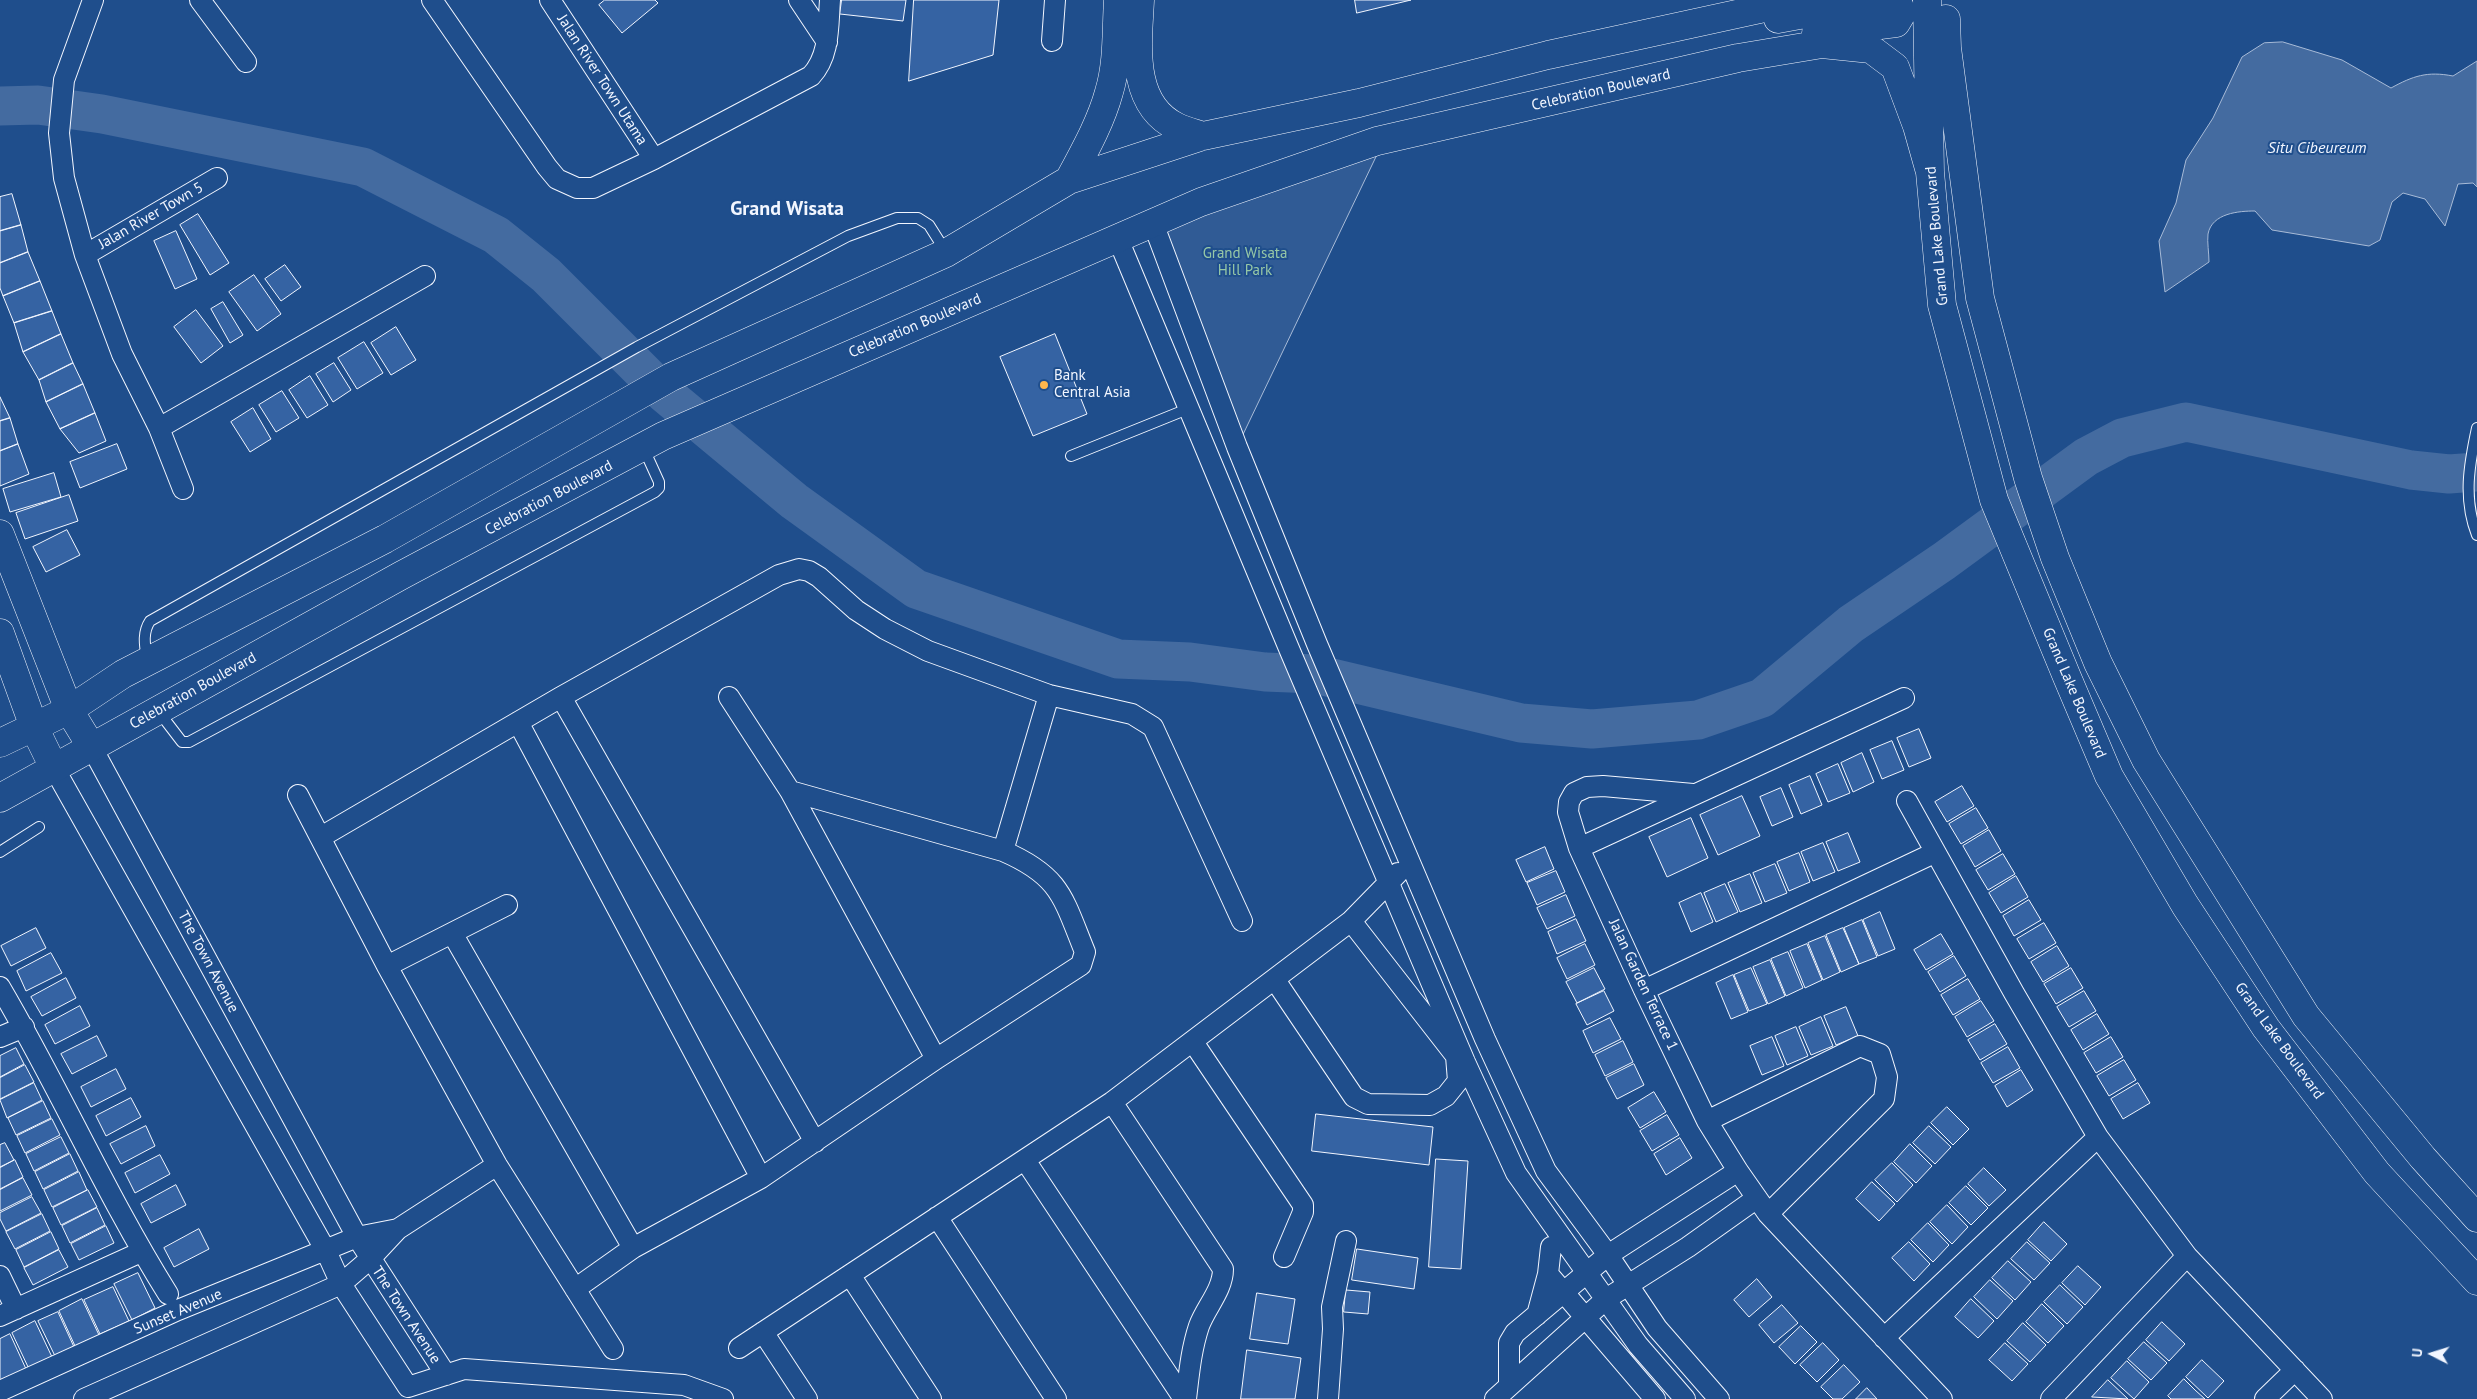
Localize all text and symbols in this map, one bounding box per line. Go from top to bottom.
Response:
street label: Jalan River Town Utama [553,11,651,149]
street label: Celebration Boulevard [1530,65,1672,115]
water label: Situ Cibeureum [2267,138,2367,158]
street label: Grand Lake Boulevard [1922,166,1952,306]
street label: Jalan River Town 5 [95,179,207,253]
district label: Grand Wisata [730,197,844,221]
park label: Grand Wisata Hill Park [1203,245,1287,280]
street label: Celebration Boulevard [846,290,984,362]
place label: Bank Central Asia [1054,367,1130,402]
marker: Bank Central Asia [1038,379,1050,391]
street label: Celebration Boulevard [482,457,616,539]
street label: Grand Lake Boulevard [2038,625,2110,761]
street label: Celebration Boulevard [127,649,259,733]
street label: The Town Avenue [174,908,242,1016]
street label: Jalan Garden Terrace 1 [1605,916,1681,1054]
street label: Grand Lake Boulevard [2231,979,2327,1103]
street label: The Town Avenue [368,1263,444,1367]
street label: Sunset Avenue [131,1285,225,1339]
north arrow [2407,1329,2457,1379]
text: U [2408,1348,2426,1358]

